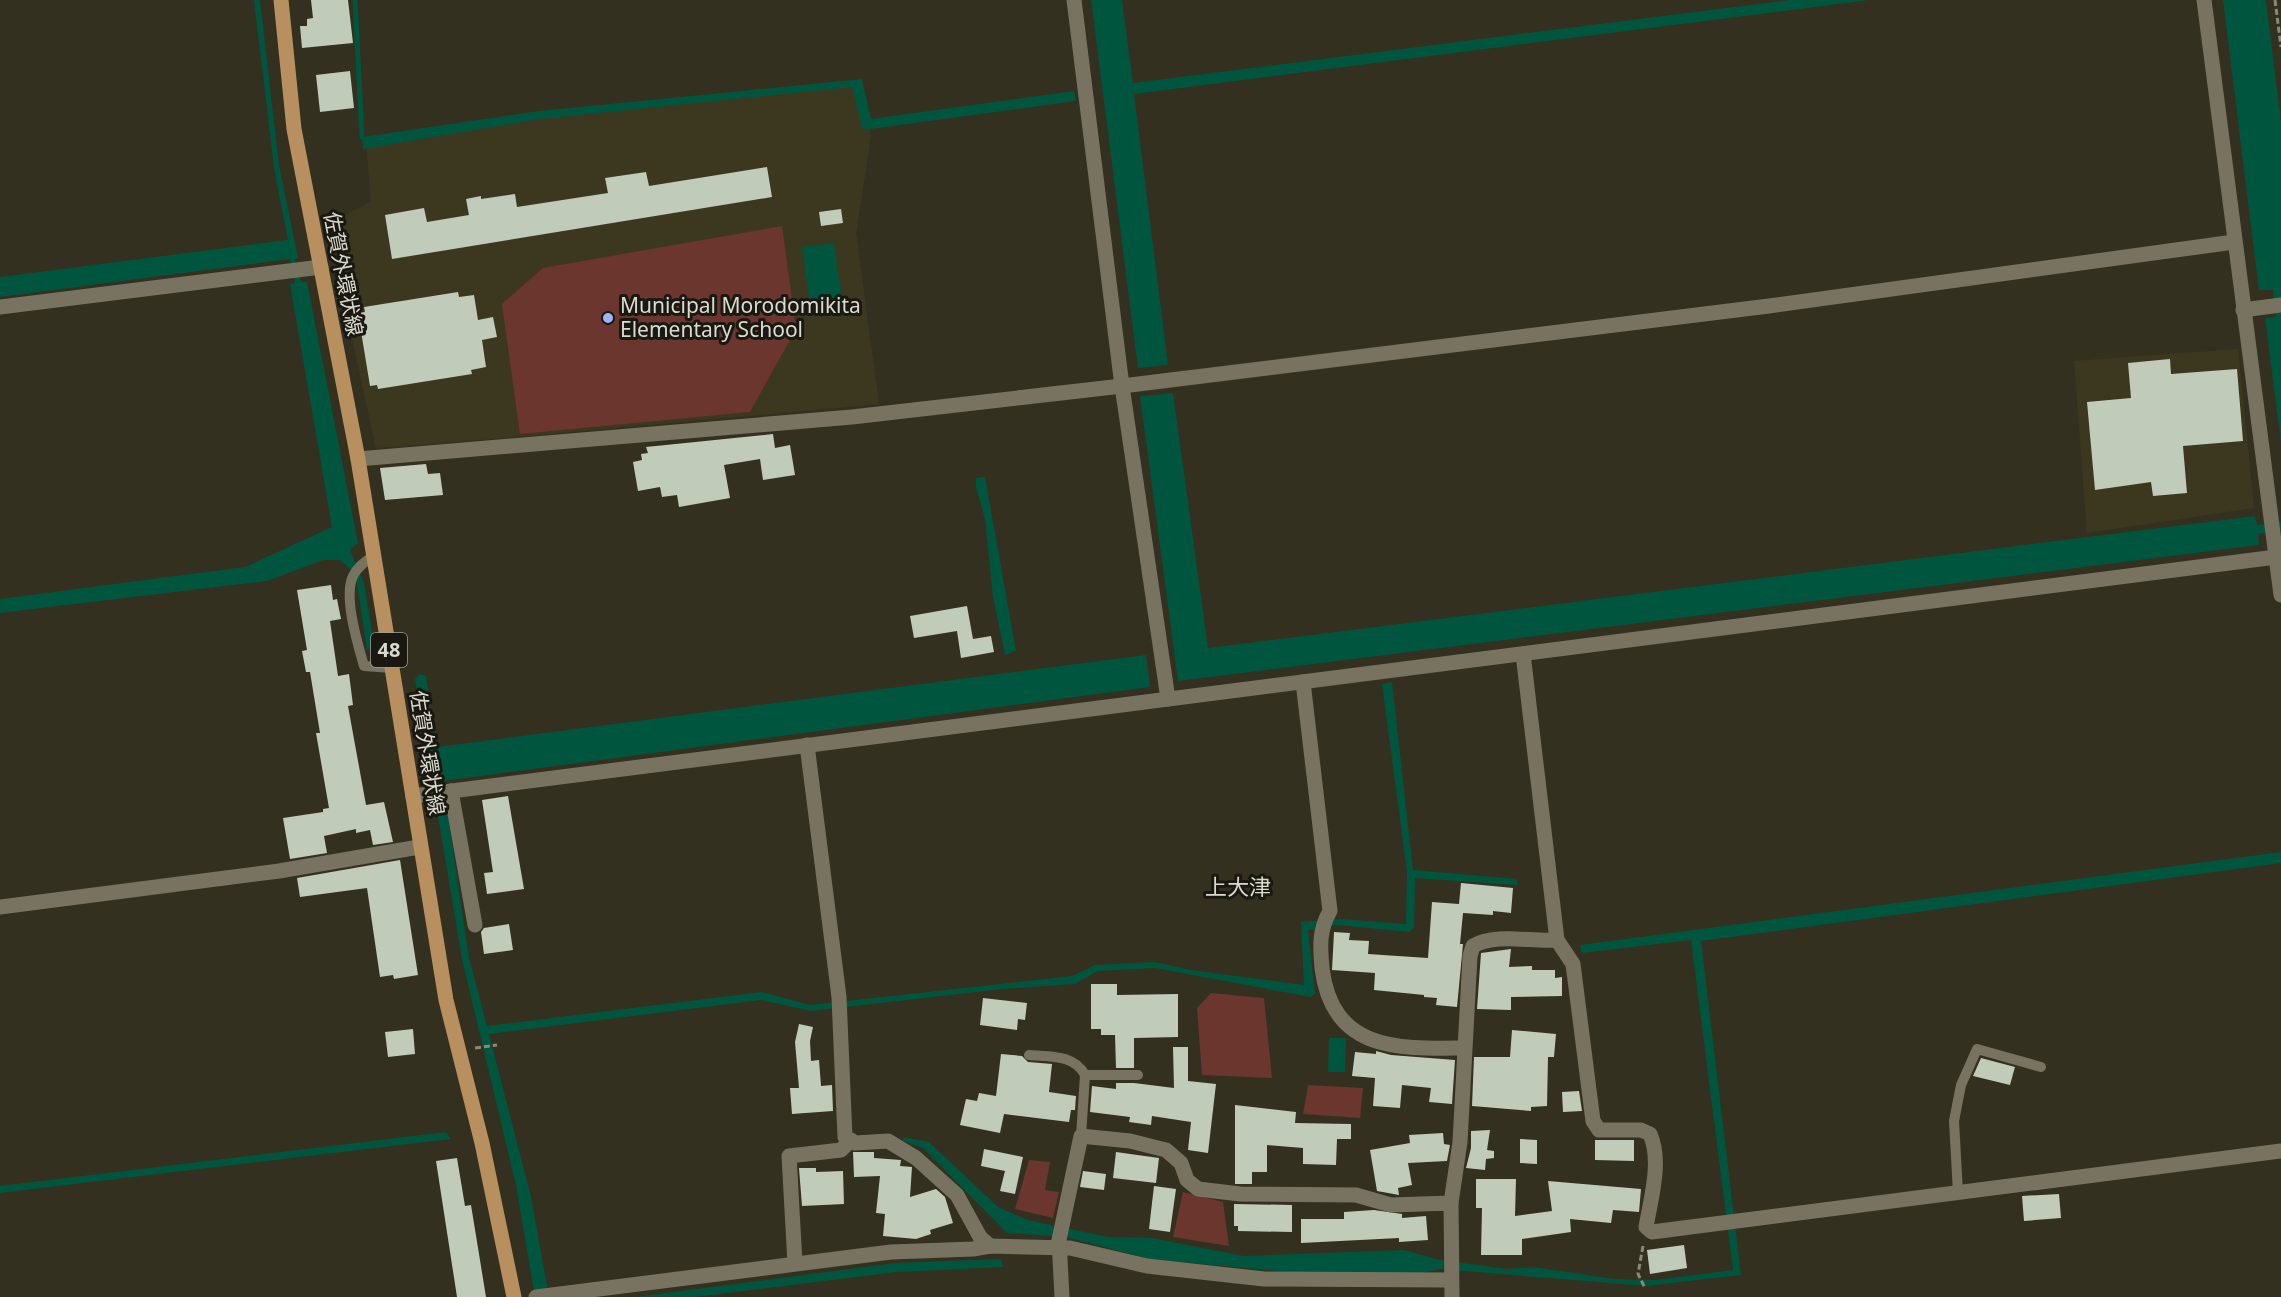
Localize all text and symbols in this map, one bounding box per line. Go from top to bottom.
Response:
street label: 佐賀外環状線 [318,209,370,338]
place label: Municipal Morodomikita Elementary School [620,291,861,343]
marker: Municipal Morodomikita Elementary School [601,311,615,325]
road number: 48 [371,633,407,667]
street label: 佐賀外環状線 [404,688,452,817]
district label: 上大津 [1205,871,1271,901]

